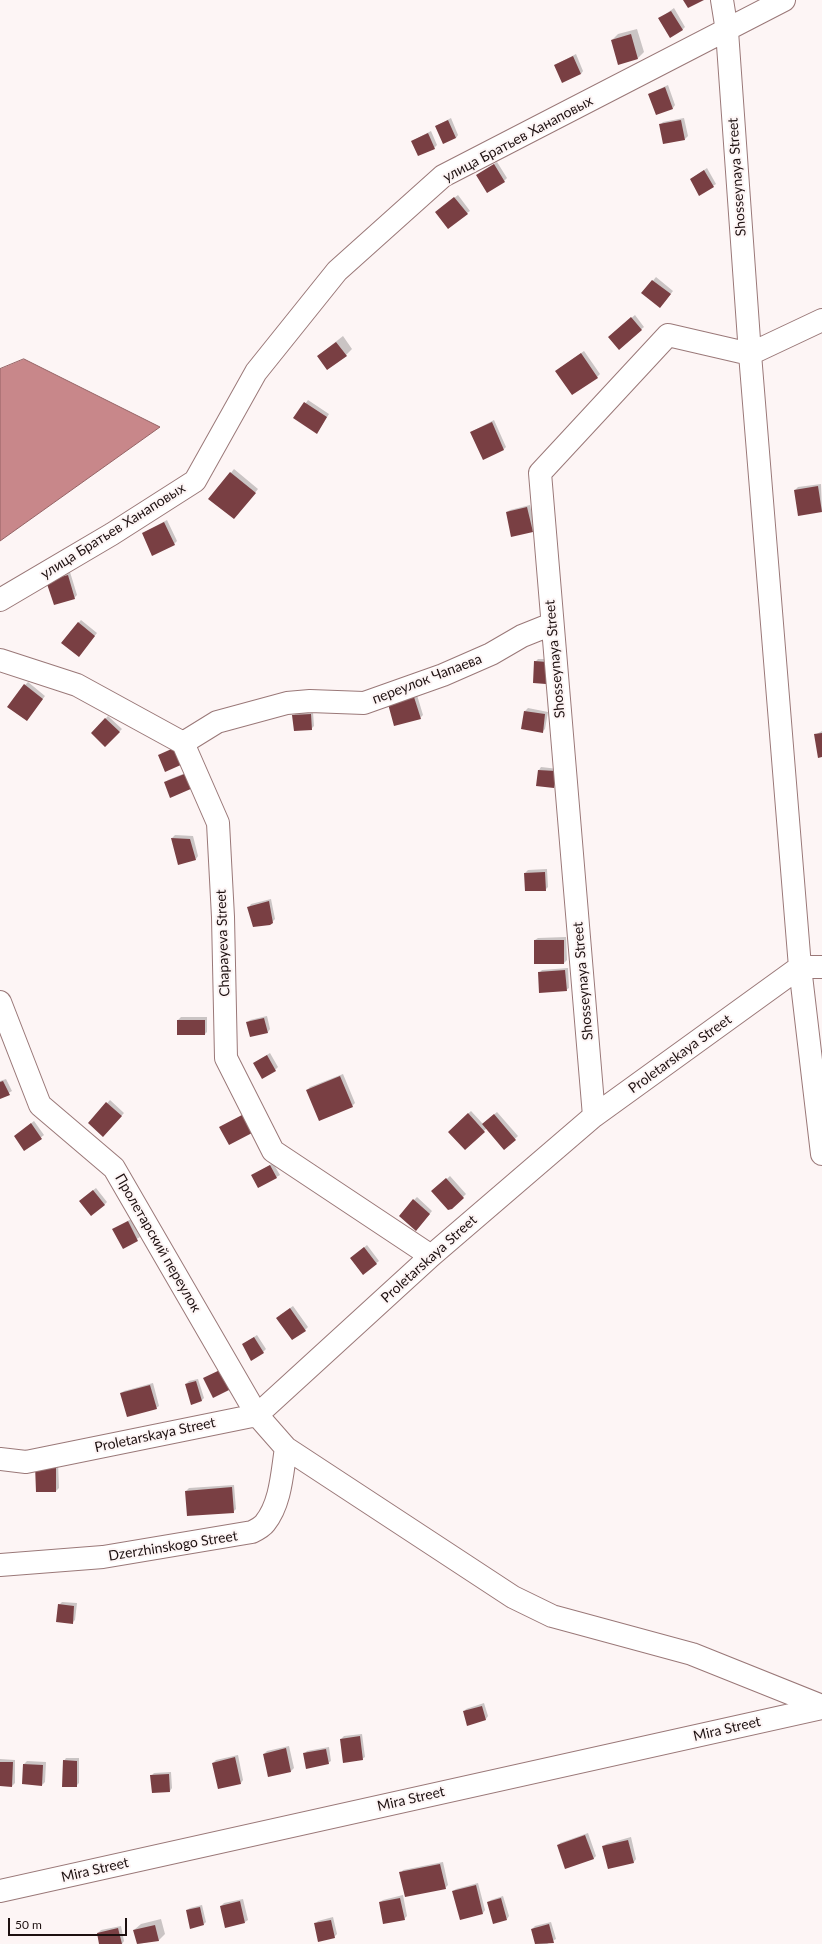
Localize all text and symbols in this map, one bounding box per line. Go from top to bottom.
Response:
street label: улица Братьев Ханаповых [440,92,596,186]
street label: Shosseynaya Street [724,117,750,237]
street label: улица Братьев Ханаповых [38,480,188,582]
street label: Shosseynaya Street [541,599,569,719]
street label: переулок Чапаева [370,650,484,708]
street label: Chapayeva Street [213,889,233,997]
street label: Shosseynaya Street [569,921,597,1041]
street label: Proletarskaya Street [625,1011,735,1097]
street label: Пролетарский переулок [111,1171,205,1315]
street label: Proletarskaya Street [378,1212,480,1306]
street label: Proletarskaya Street [93,1414,217,1456]
street label: Dzerzhinskogo Street [107,1527,239,1565]
street label: Mira Street [692,1713,762,1745]
street label: Mira Street [376,1783,446,1815]
street label: Mira Street [60,1854,130,1886]
scale bar [10,1910,129,1936]
text: 50 m [15,1917,42,1932]

